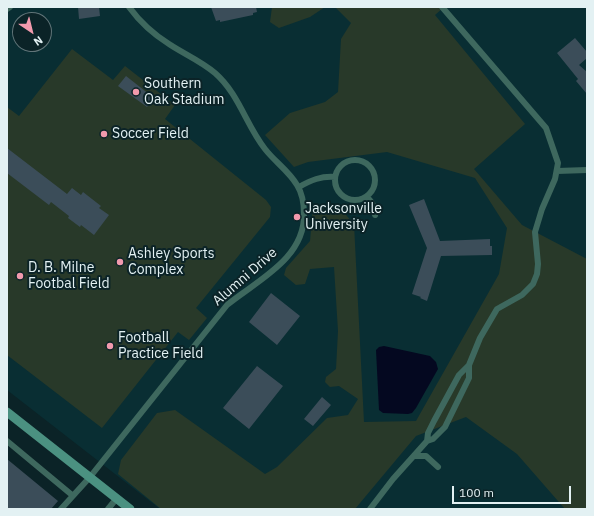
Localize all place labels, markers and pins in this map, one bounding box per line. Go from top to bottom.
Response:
place label: Southern Oak Stadium [144,76,224,108]
marker: Southern Oak Stadium [131,87,141,97]
place label: Soccer Field [112,126,189,142]
marker: Soccer Field [99,129,109,139]
place label: Jacksonville University [305,201,382,234]
marker: Jacksonville University [292,212,302,222]
place label: Ashley Sports Complex [128,246,214,278]
marker: Ashley Sports Complex [115,257,125,267]
place label: D. B. Milne Footbal Field [28,260,110,292]
marker: D. B. Milne Footbal Field [15,271,25,281]
place label: Football Practice Field [118,330,203,362]
marker: Football Practice Field [105,341,115,351]

